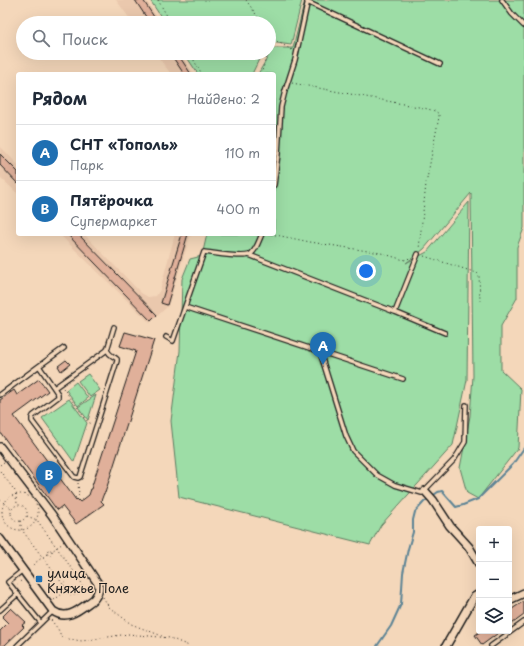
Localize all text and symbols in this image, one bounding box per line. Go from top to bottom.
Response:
search box [16,16,276,60]
icon: search [30,27,52,49]
text: Поиск [62,27,108,50]
text: Рядом [32,85,87,111]
text: Найдено: 2 [187,89,260,108]
text: СНТ «Тополь» [70,132,178,155]
text: A [40,143,50,162]
text: 110 m [225,143,260,162]
text: Парк [70,155,104,174]
text: Пятёрочка [70,188,153,211]
text: B [41,199,49,218]
text: 400 m [217,199,260,218]
text: Супермаркет [70,211,157,230]
your location [356,261,376,281]
pin: A [310,332,336,365]
pin: B [36,461,62,494]
map controls [476,526,512,634]
button: + [476,526,512,562]
button: − [476,562,512,598]
place label: улица Княжье Поле [47,563,129,597]
marker: улица Княжье Поле [34,574,44,584]
button: layers [476,598,512,634]

